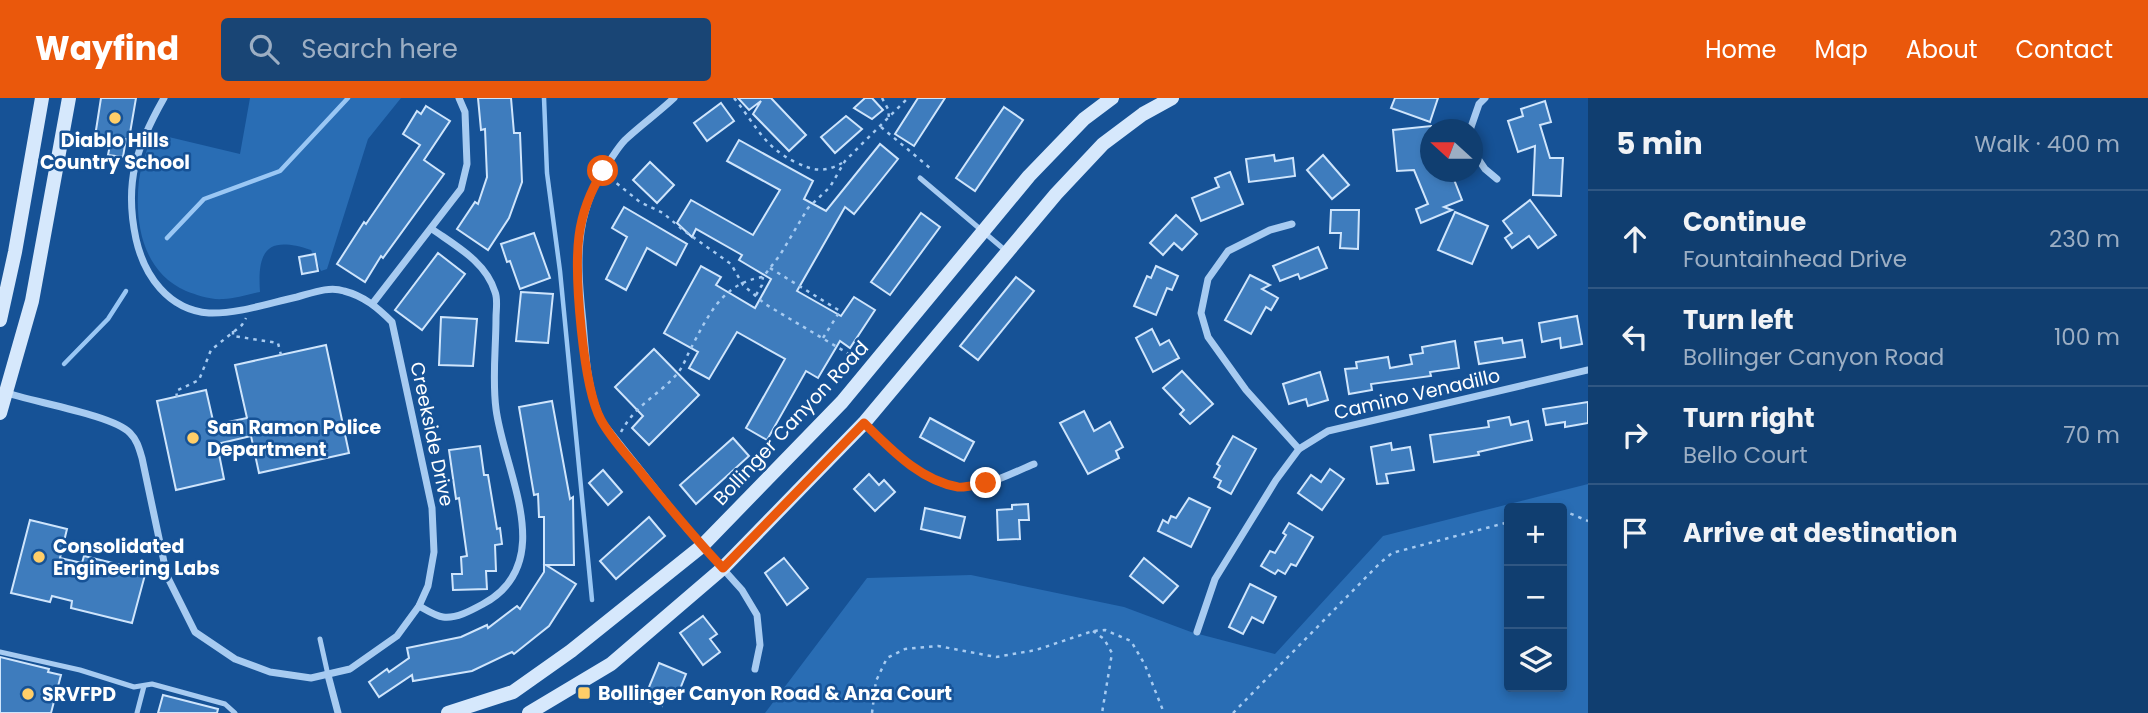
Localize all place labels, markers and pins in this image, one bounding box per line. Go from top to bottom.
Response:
marker: Diablo Hills Country School [107,110,123,126]
place label: Diablo Hills Country School [40,127,190,176]
place label: San Ramon Police Department [207,414,381,463]
marker: San Ramon Police Department [185,430,201,446]
place label: Consolidated Engineering Labs [53,533,220,582]
marker: Consolidated Engineering Labs [31,549,47,565]
place label: Bollinger Canyon Road & Anza Court [598,680,952,707]
place label: SRVFPD [42,681,116,708]
marker: Bollinger Canyon Road & Anza Court [576,685,592,701]
marker: SRVFPD [20,686,36,702]

